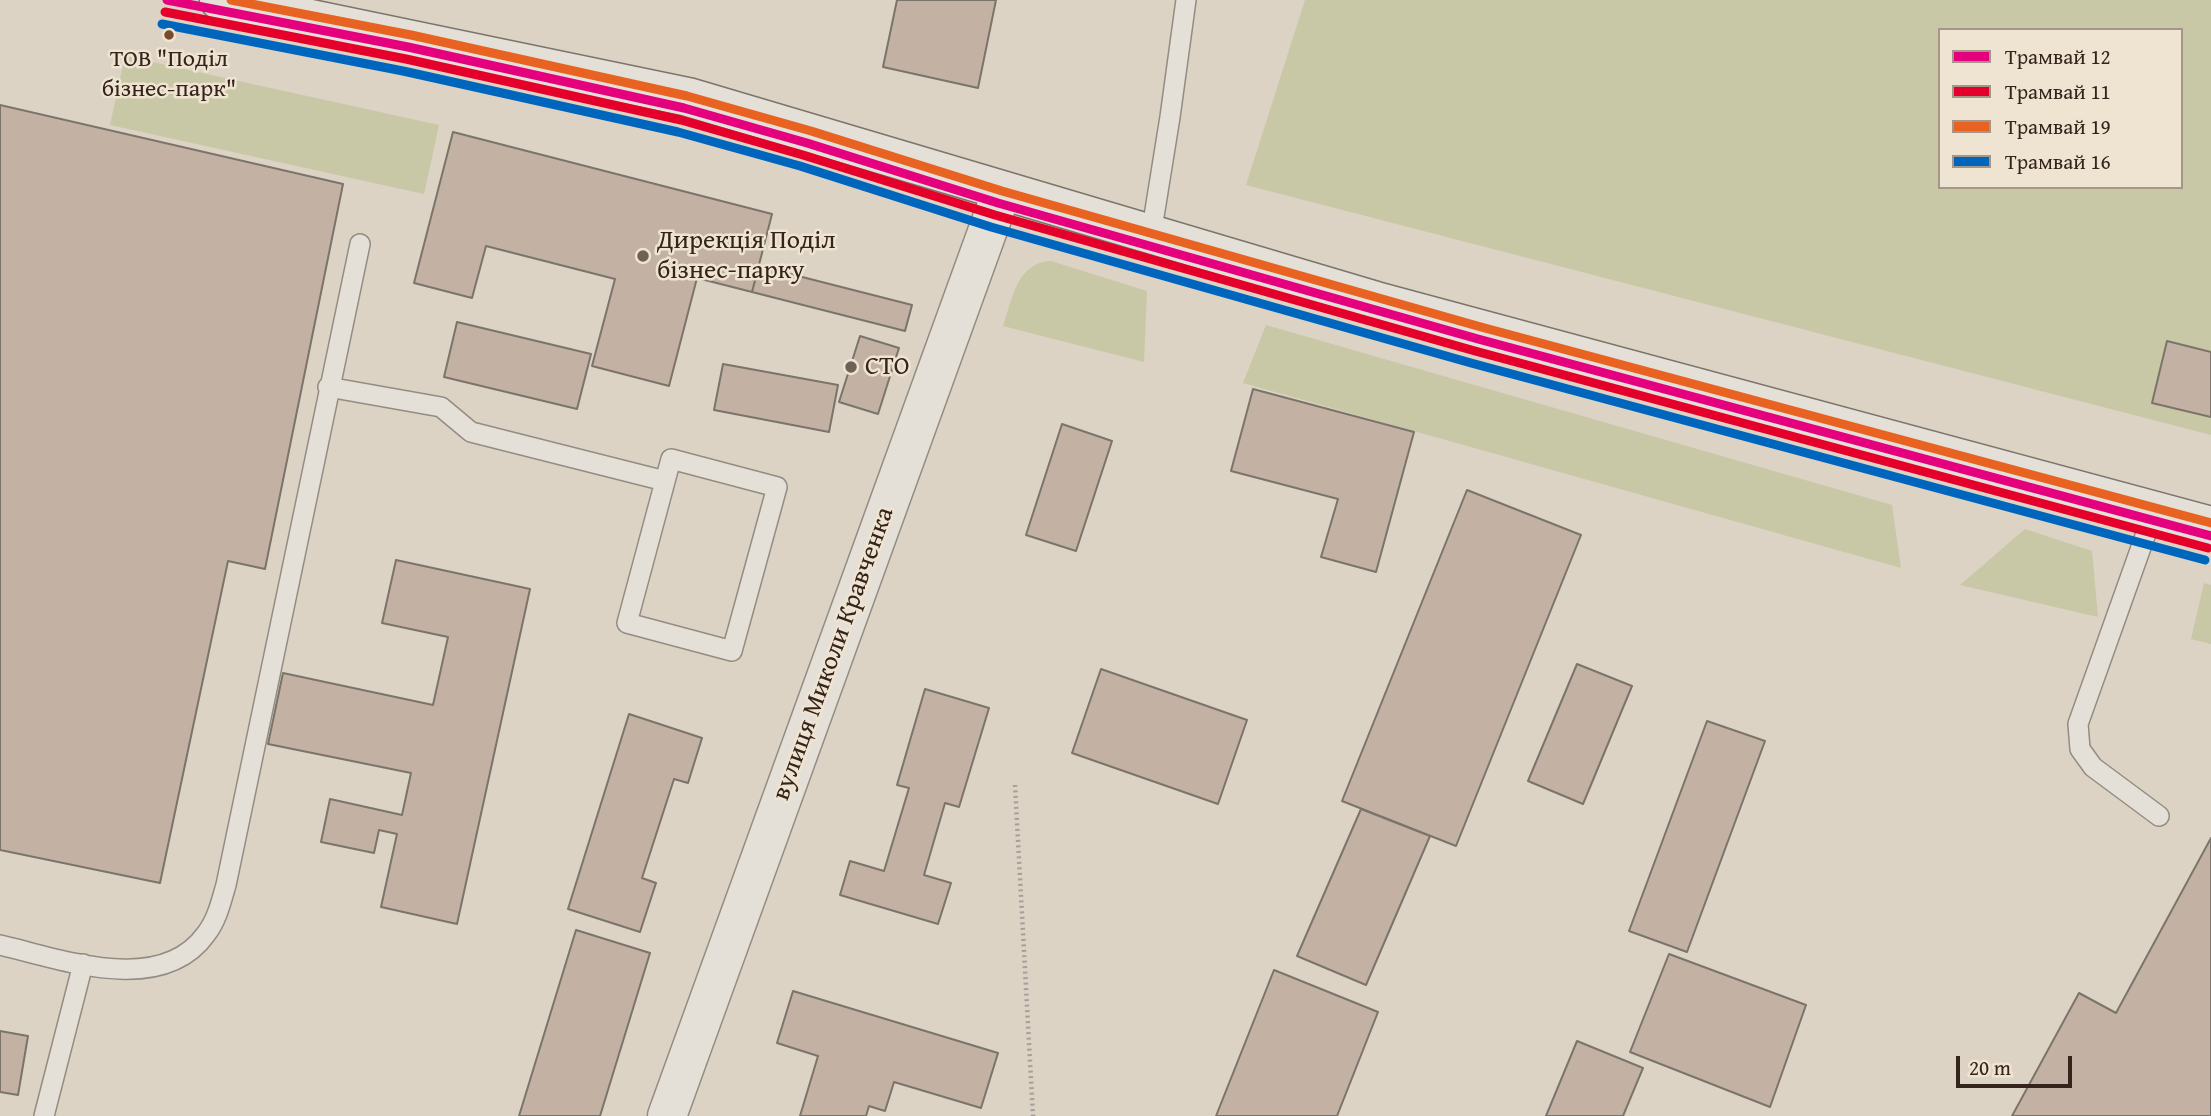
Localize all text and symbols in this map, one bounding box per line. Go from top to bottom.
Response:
marker: ТОВ "Поділ бізнес-парк" [162,28,176,42]
legend [1938,28,2183,189]
text: Трамвай 12 [2005,41,2111,72]
place label: ТОВ "Поділ бізнес-парк" [102,46,236,102]
text: Трамвай 11 [2005,76,2111,107]
text: Трамвай 19 [2005,111,2111,142]
text: Трамвай 16 [2005,146,2111,177]
place label: Дирекція Поділ бізнес-парку [657,225,836,286]
marker: Дирекція Поділ бізнес-парку [635,248,651,264]
place label: СТО [865,351,909,383]
marker: СТО [843,359,859,375]
street label: вулиця Миколи Кравченка [766,503,902,805]
scale bar [1959,1042,2074,1086]
text: 20 m [1969,1052,2011,1083]

